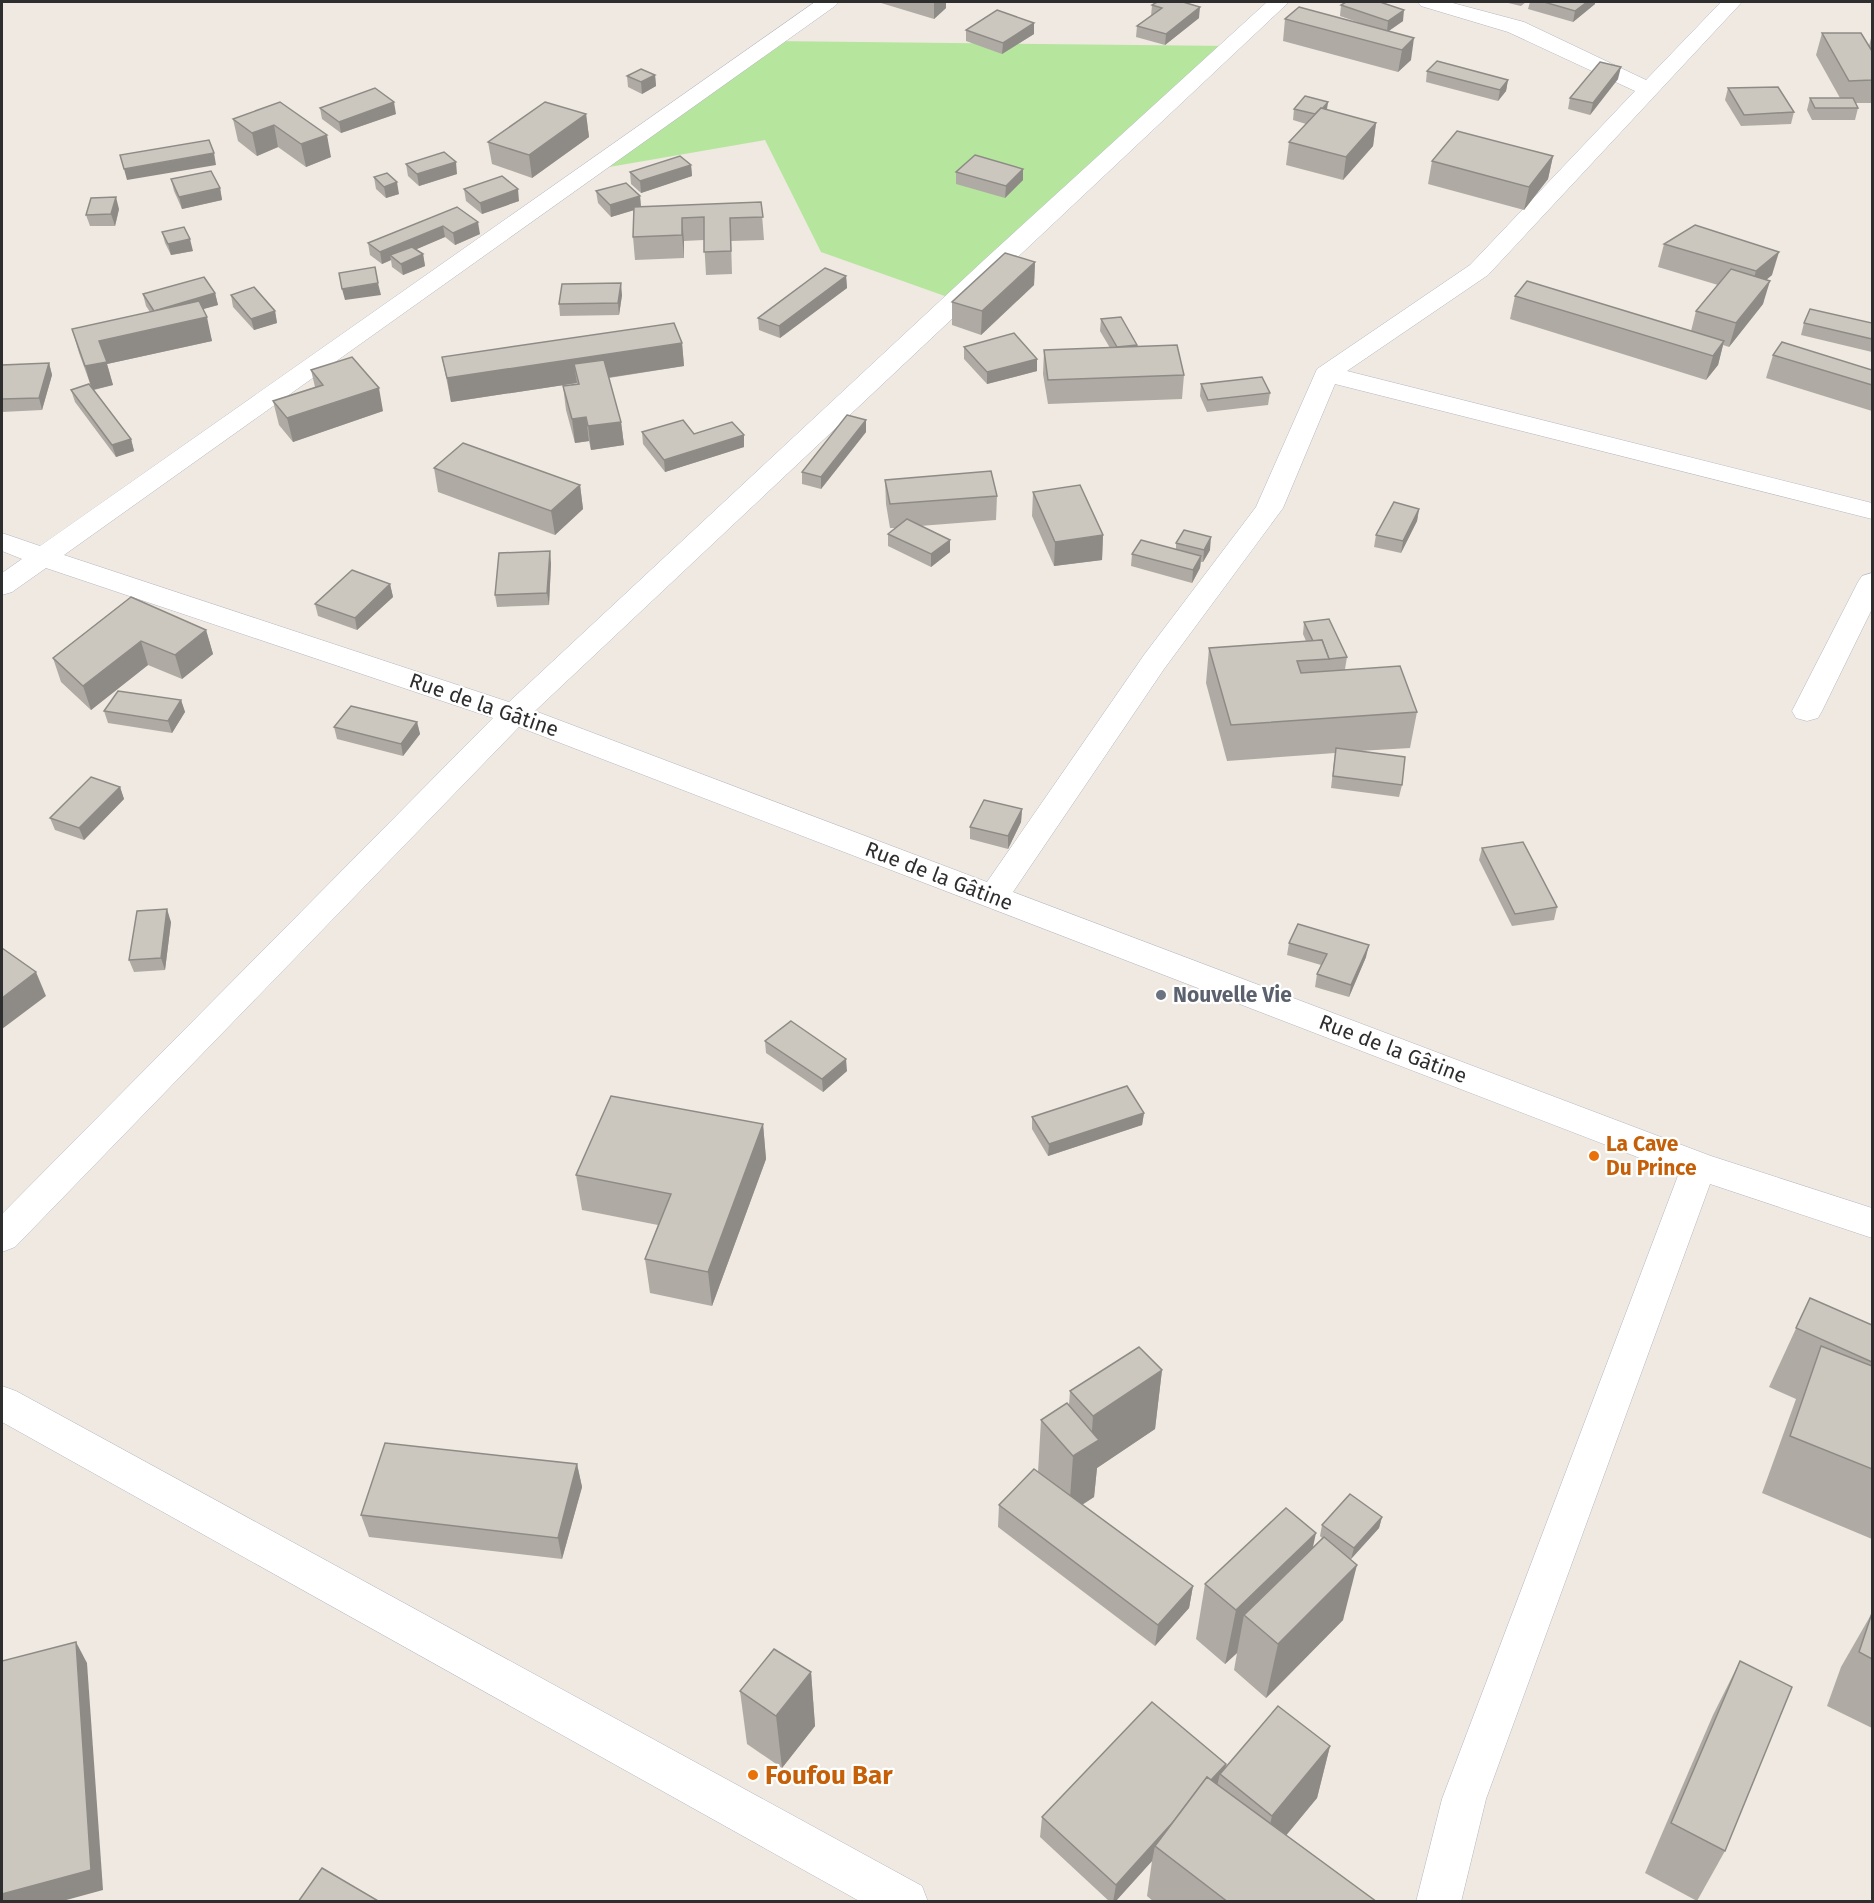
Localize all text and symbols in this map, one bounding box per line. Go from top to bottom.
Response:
street label: Rue de la Gâtine [406,667,562,743]
street label: Rue de la Gâtine [861,836,1017,916]
place label: Nouvelle Vie [1173,982,1292,1008]
marker: Nouvelle Vie [1154,988,1168,1002]
street label: Rue de la Gâtine [1315,1009,1471,1089]
place label: La Cave Du Prince [1606,1131,1697,1181]
marker: La Cave Du Prince [1587,1149,1601,1163]
place label: Foufou Bar [765,1760,893,1791]
marker: Foufou Bar [746,1768,760,1782]

